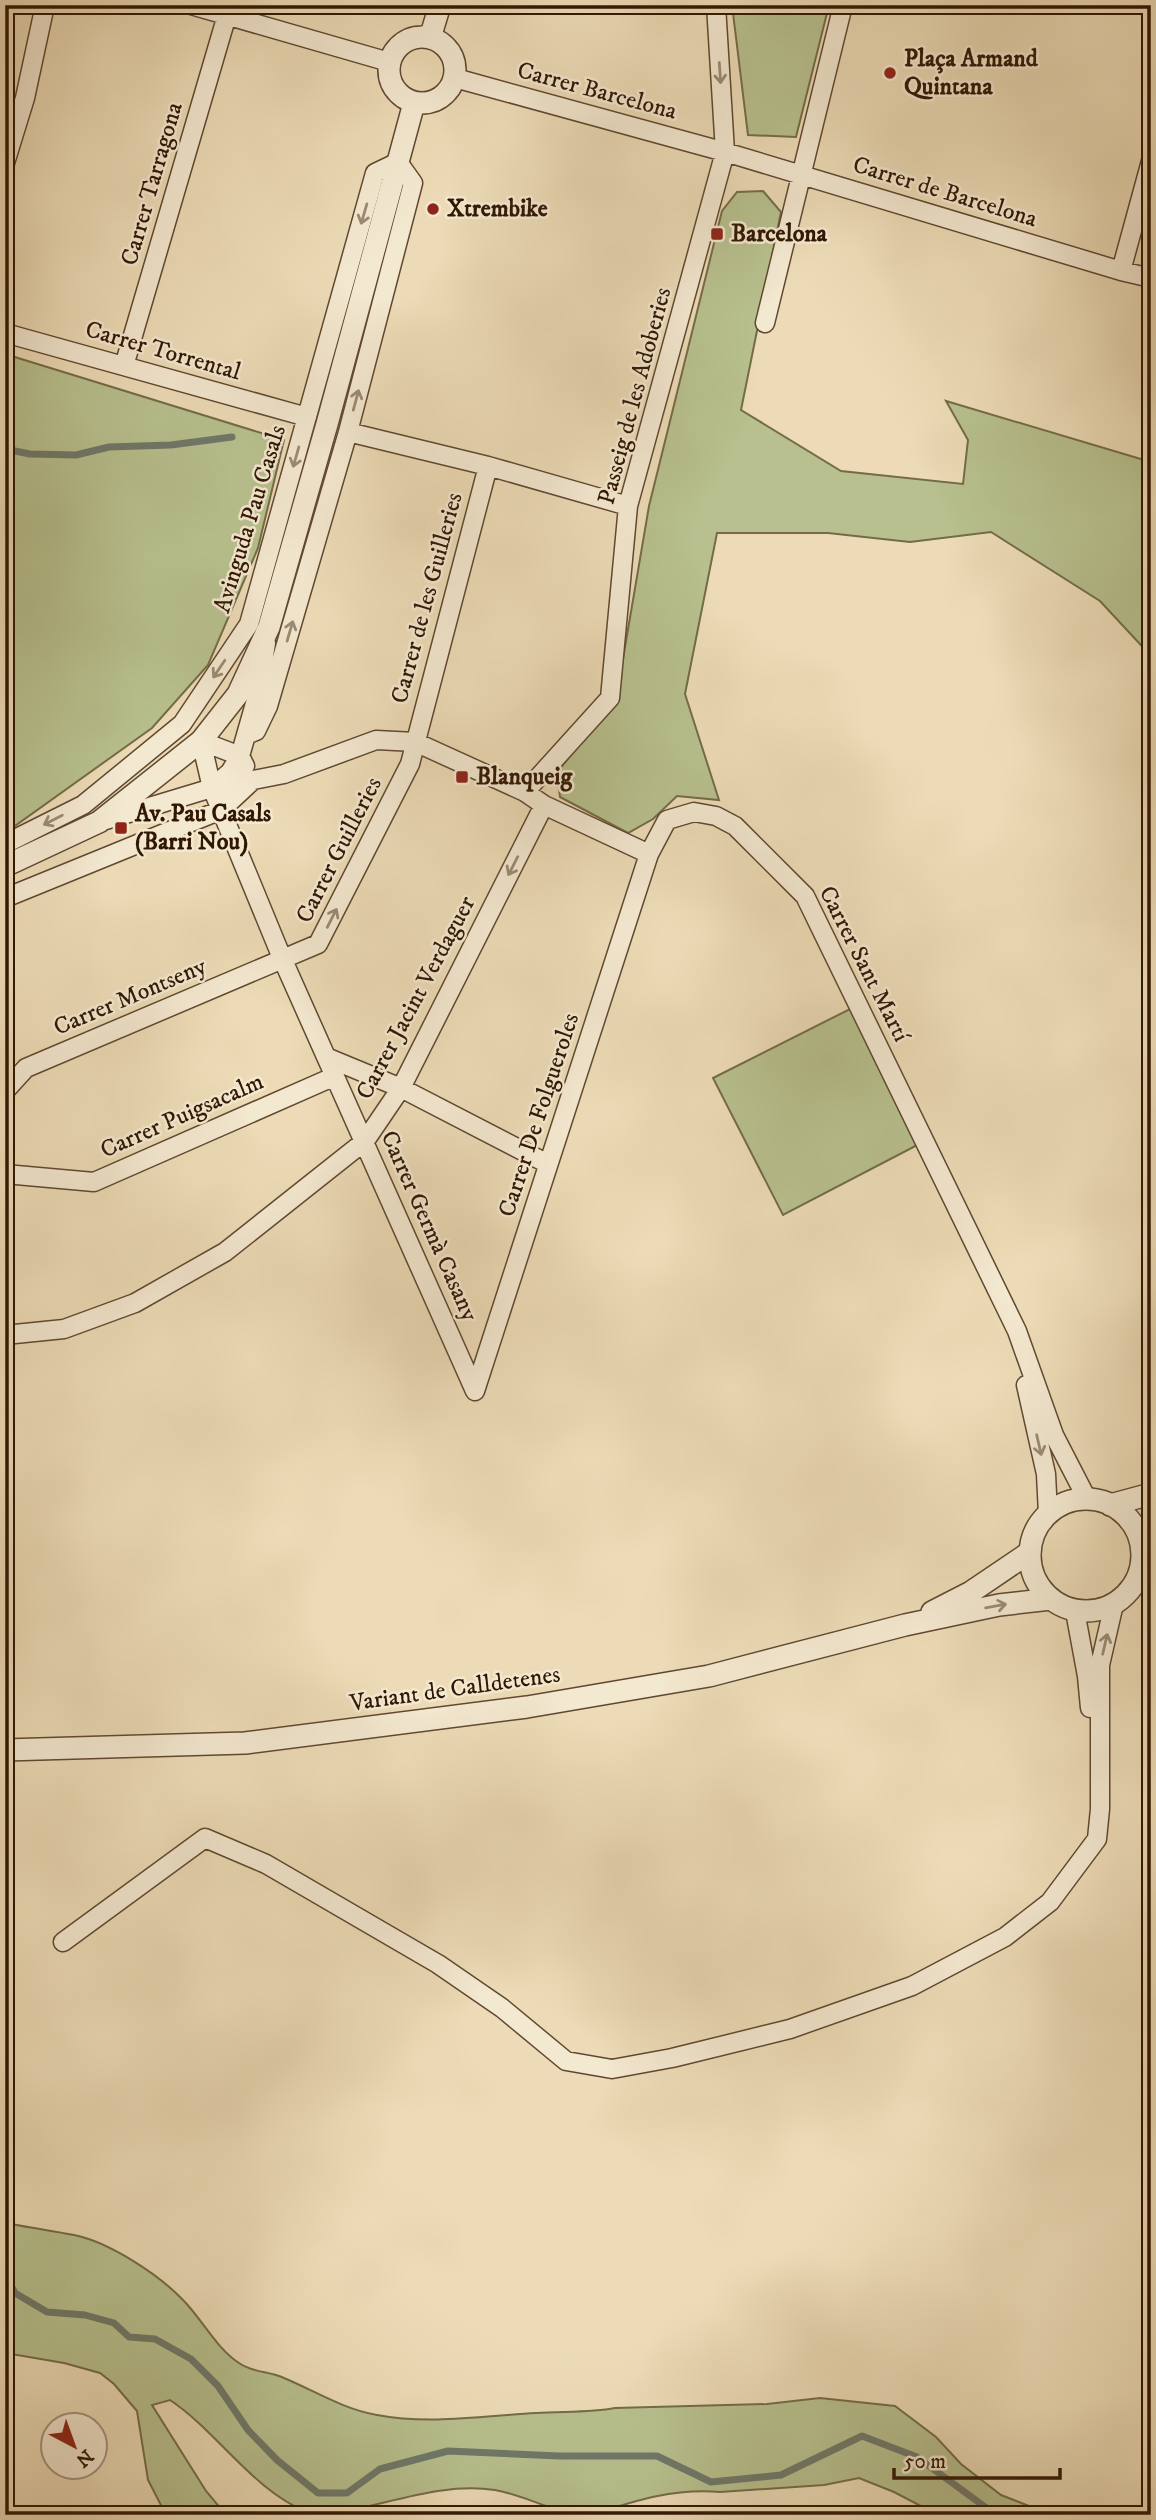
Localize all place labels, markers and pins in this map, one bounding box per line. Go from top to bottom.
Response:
place label: Plaça Armand Quintana [904,44,1039,102]
marker: Plaça Armand Quintana [882,65,898,81]
place label: Xtrembike [447,194,548,224]
marker: Xtrembike [425,201,441,217]
place label: Barcelona [731,219,828,249]
marker: Barcelona [709,226,725,242]
place label: Blanqueig [476,762,574,792]
marker: Blanqueig [454,769,470,785]
place label: Av. Pau Casals (Barri Nou) [134,799,271,857]
marker: Av. Pau Casals (Barri Nou) [113,820,129,836]

